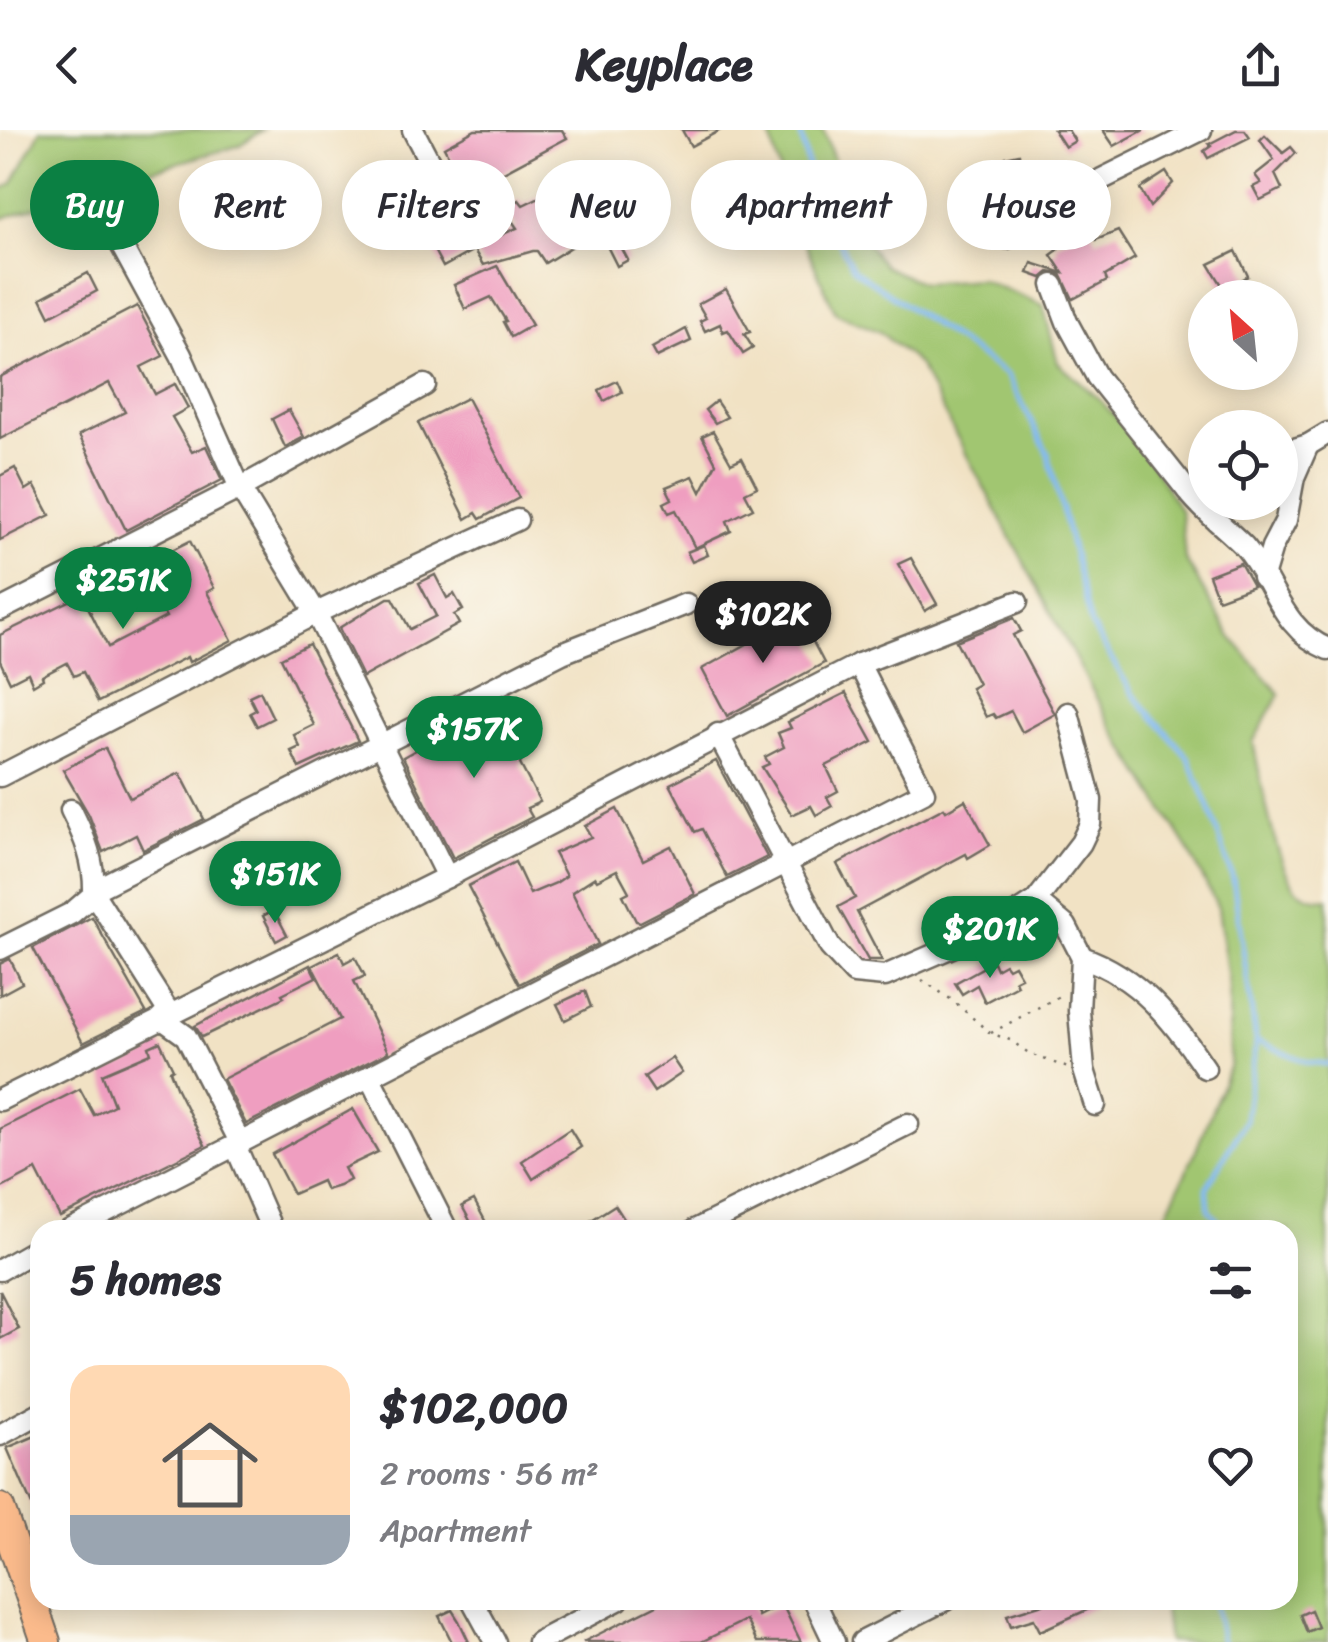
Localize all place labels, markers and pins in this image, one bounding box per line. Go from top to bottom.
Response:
pin: $251K [53,547,193,632]
pin: $102K [693,581,833,666]
pin: $157K [404,696,544,781]
pin: $151K [205,841,345,926]
pin: $201K [920,896,1060,981]

